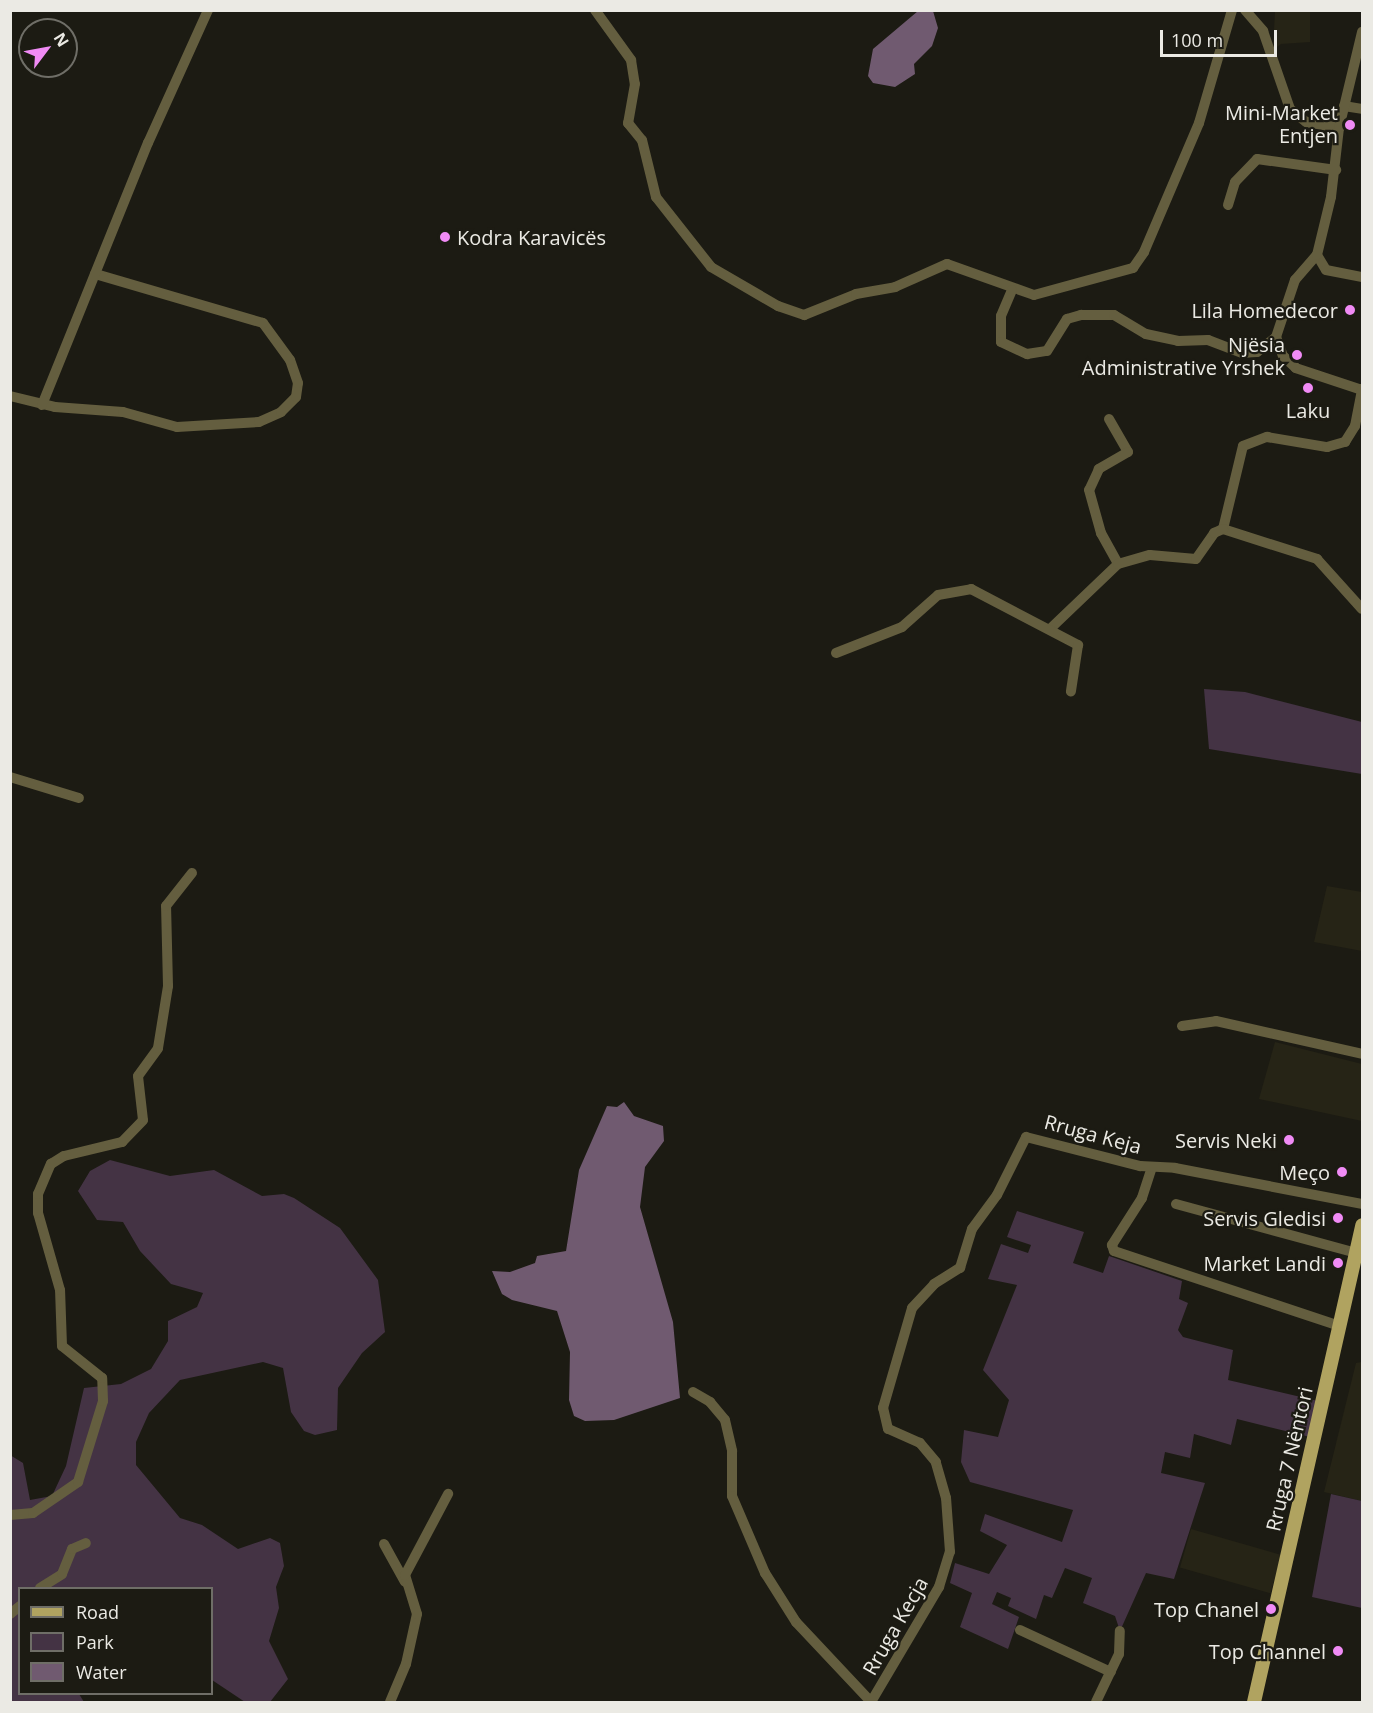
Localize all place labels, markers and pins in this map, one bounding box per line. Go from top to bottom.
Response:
place label: Mini-Market Entjen [1225,101,1338,148]
marker: Mini-Market Entjen [1343,118,1357,132]
place label: Kodra Karavicës [457,225,606,249]
marker: Kodra Karavicës [438,230,452,244]
place label: Lila Homedecor [1191,298,1338,322]
marker: Lila Homedecor [1343,303,1357,317]
place label: Njësia Administrative Yrshek [1082,332,1285,379]
marker: Njësia Administrative Yrshek [1290,348,1304,362]
marker: Laku [1301,381,1315,395]
place label: Laku [1286,398,1330,422]
place label: Servis Neki [1175,1128,1277,1152]
marker: Servis Neki [1282,1133,1296,1147]
place label: Meço [1279,1160,1330,1184]
marker: Meço [1335,1165,1349,1179]
place label: Servis Gledisi [1203,1206,1326,1230]
marker: Servis Gledisi [1331,1211,1345,1225]
place label: Market Landi [1204,1251,1326,1275]
marker: Market Landi [1331,1256,1345,1270]
place label: Top Chanel [1154,1597,1259,1621]
marker: Top Chanel [1264,1602,1278,1616]
place label: Top Channel [1209,1639,1326,1663]
marker: Top Channel [1331,1644,1345,1658]

